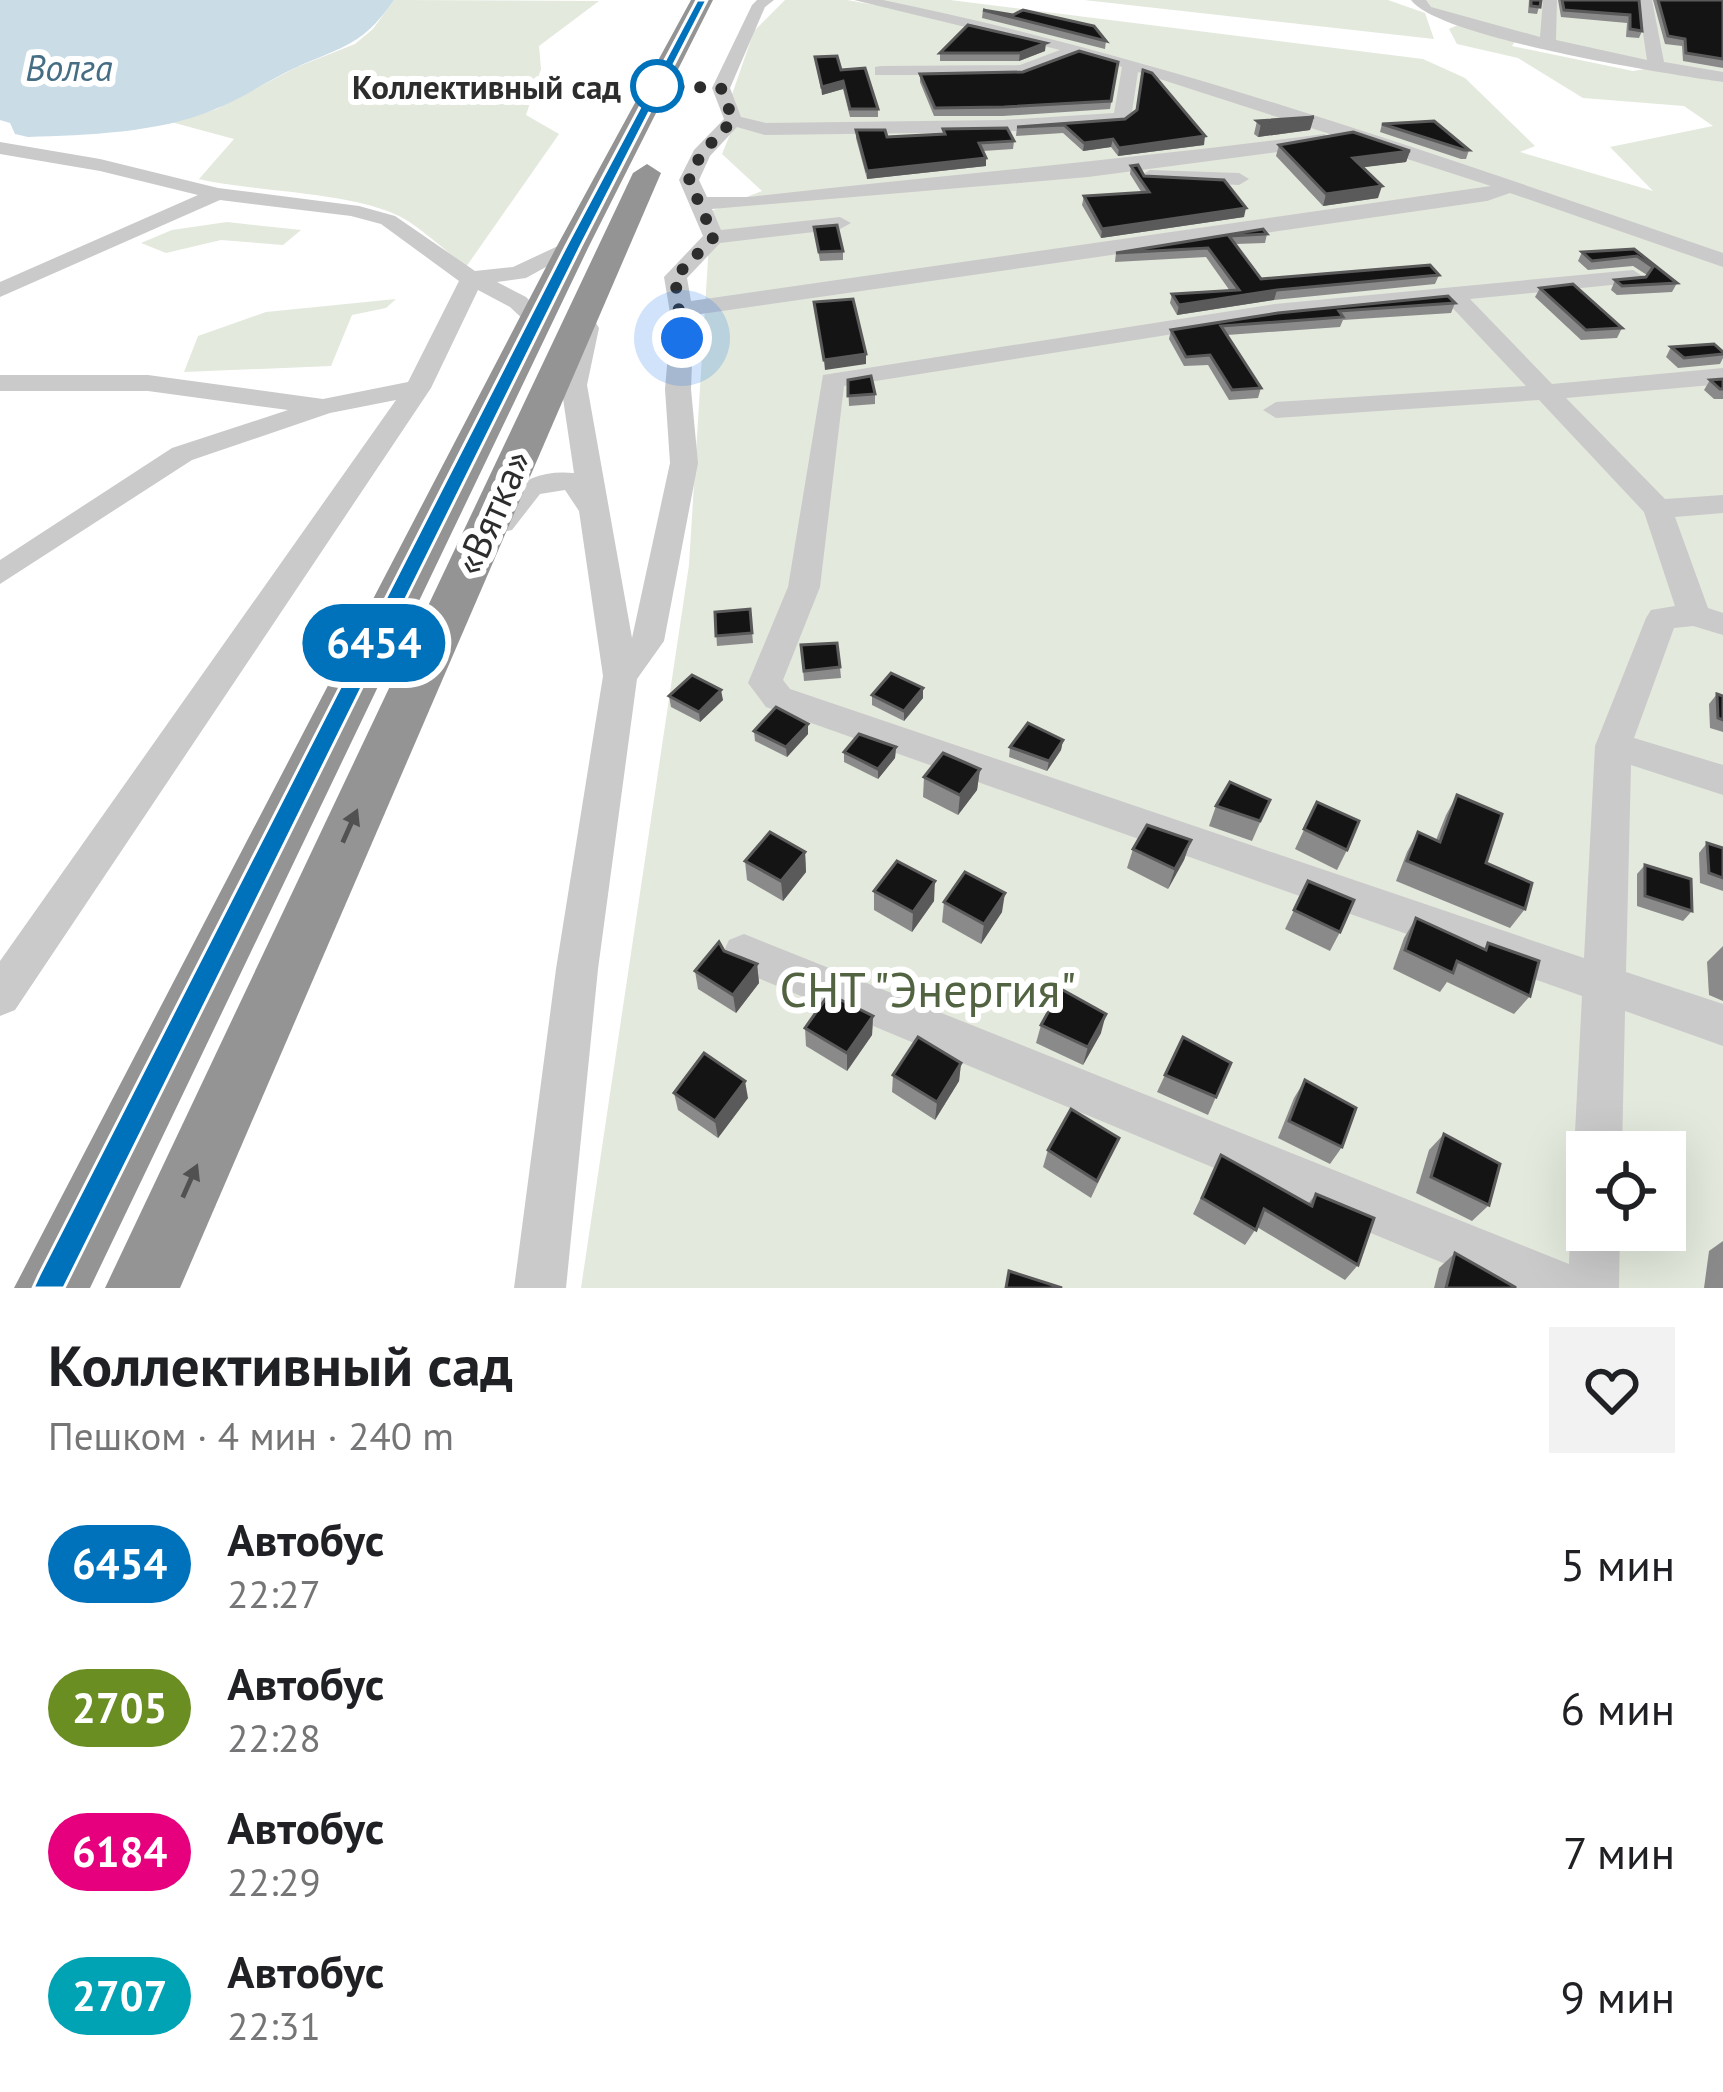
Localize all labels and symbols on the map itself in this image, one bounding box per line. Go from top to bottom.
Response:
water label: Волга [25,44,113,91]
marker: Коллективный сад [632,61,682,111]
place label: Коллективный сад [352,65,621,108]
your location [652,308,712,368]
street label: «Вятка» [442,441,542,583]
line badge: 6454 [290,604,458,682]
one-way arrow [340,808,360,843]
park label: СНТ "Энергия" [780,958,1076,1020]
one-way arrow [180,1163,200,1198]

